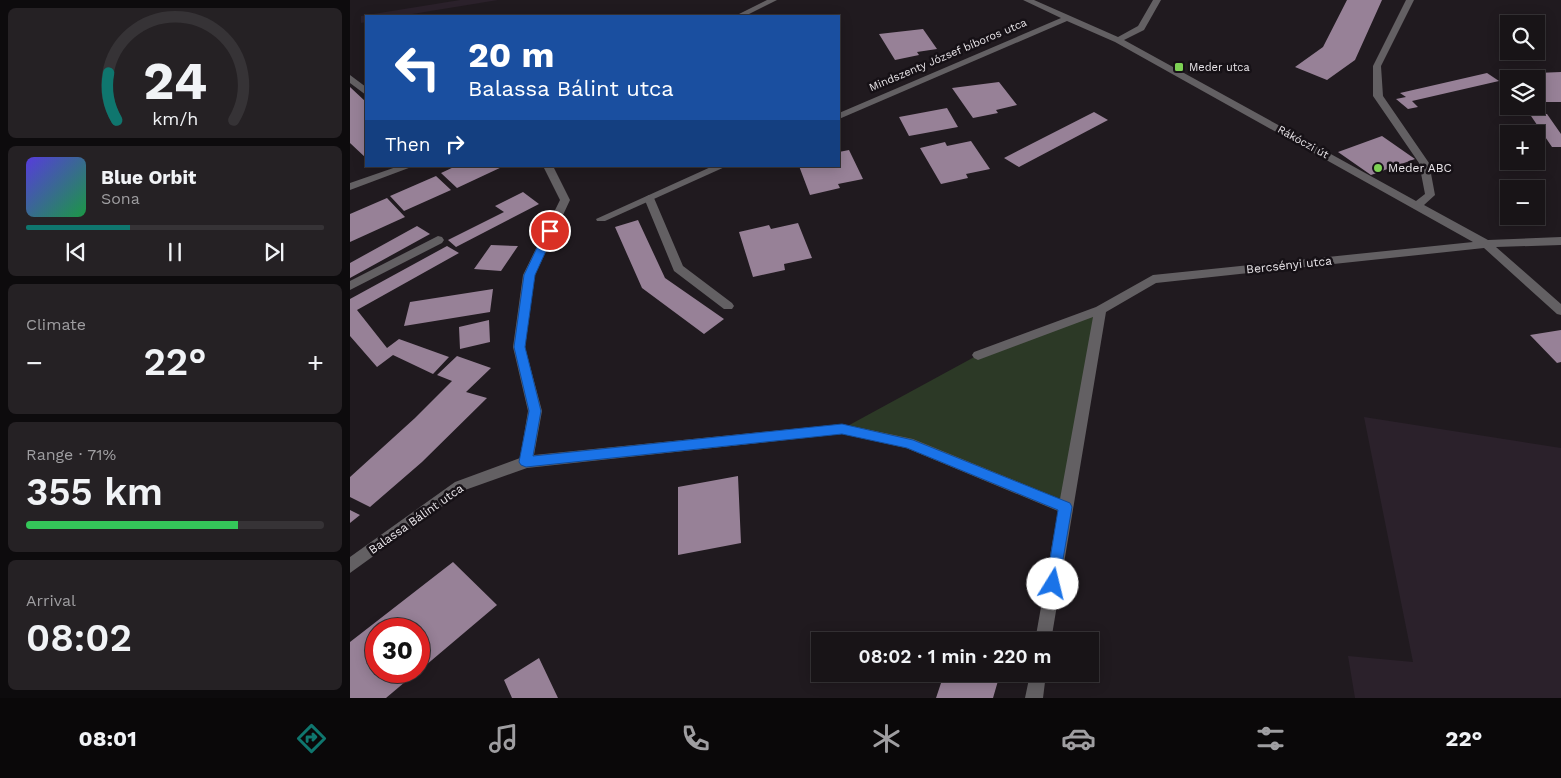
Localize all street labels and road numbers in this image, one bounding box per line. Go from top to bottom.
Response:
street label: Mindszenty József bíboros utca [867,16,1029,94]
street label: Rákóczi út [1275,123,1331,162]
street label: Bercsényi utca [1245,254,1333,276]
street label: Balassa Bálint utca [366,481,466,557]

